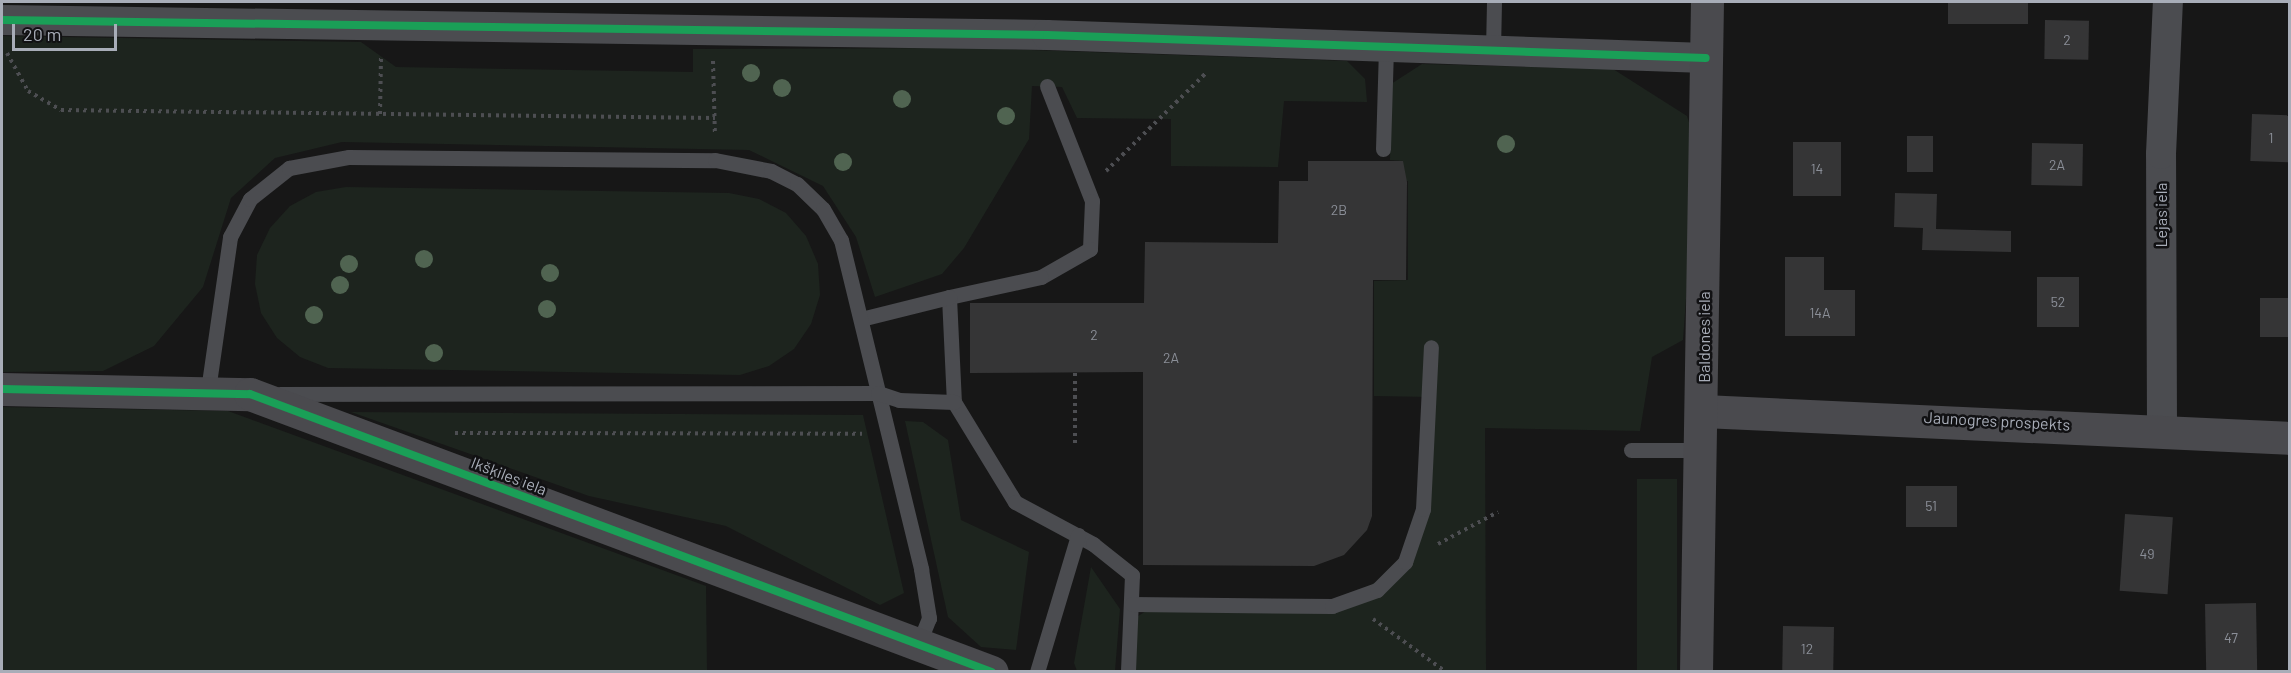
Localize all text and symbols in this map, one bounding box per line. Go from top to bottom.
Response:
scale bar [15,12,120,50]
text: 20 m [23,23,61,45]
house number: 2 [2063,32,2071,48]
house number: 1 [2269,130,2273,146]
house number: 2A [2049,157,2065,173]
house number: 14 [1811,161,1823,177]
street label: Lejas iela [2151,182,2171,248]
house number: 2B [1331,202,1347,218]
street label: Baldones iela [1694,291,1714,383]
house number: 52 [2051,294,2065,310]
house number: 14A [1809,305,1831,321]
house number: 2 [1090,327,1098,343]
house number: 2A [1163,350,1179,366]
street label: Jaunogres prospekts [1923,408,2071,434]
street label: Ikšķiles iela [469,453,549,499]
house number: 51 [1925,498,1937,514]
house number: 49 [2139,546,2155,562]
house number: 47 [2224,630,2238,646]
house number: 12 [1801,641,1813,657]

